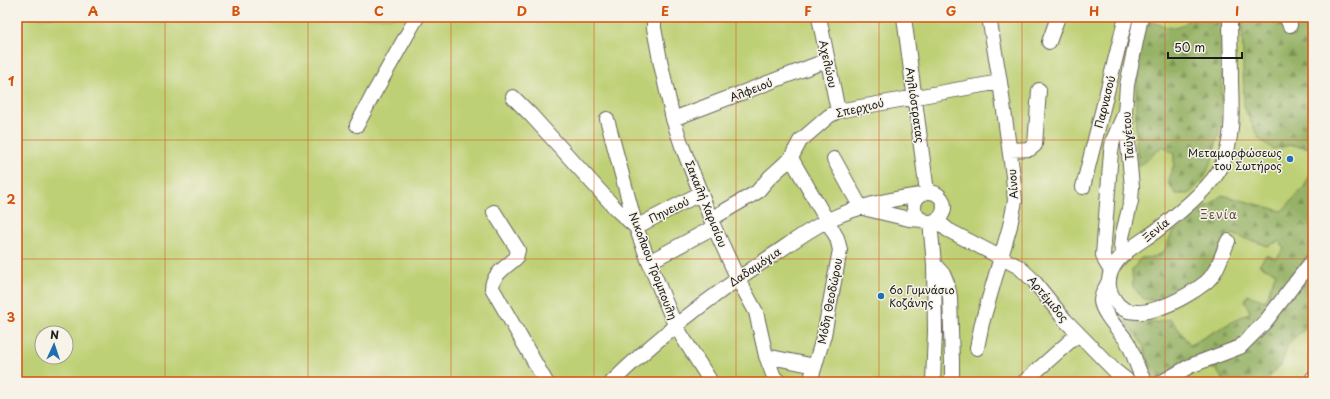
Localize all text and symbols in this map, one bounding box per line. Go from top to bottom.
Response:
text: A [88,1,98,20]
text: B [232,1,241,20]
text: C [374,1,384,20]
text: D [517,1,527,20]
text: E [661,1,669,20]
text: F [804,1,812,20]
text: G [946,1,956,20]
text: H [1089,1,1099,20]
text: I [1235,1,1239,20]
scale bar [1168,34,1242,60]
street label: Αχελώου [815,38,842,89]
text: 50 m [1174,38,1205,56]
street label: Αηλιόστρατας [902,66,929,144]
text: 1 [8,71,14,90]
street label: Αλφειού [727,74,775,106]
street label: Παρνασού [1090,74,1119,130]
street label: Σπερχιού [834,94,886,121]
street label: Ταϋγέτου [1117,111,1138,161]
place label: Μεταμορφώσεως του Σωτήρος [1188,144,1282,174]
marker: Μεταμορφώσεως του Σωτήρος [1285,154,1295,164]
street label: Σακαλή Χαρισίου [681,158,732,250]
street label: Αίνου [1003,168,1022,200]
text: 2 [6,189,16,208]
street label: Πηνειού [646,192,692,227]
district label: Ξενία [1200,205,1238,223]
street label: Νικολαου Τρομπουλη [625,210,682,322]
street label: Ξενία [1139,214,1173,246]
street label: Δαδαμόγια [725,243,784,290]
street label: Μόδη Θεοδώρου [813,256,846,345]
street label: Αρτέμιδος [1024,272,1073,326]
place label: 6ο Γυμνάσιο Κοζάνης [889,281,955,311]
marker: 6ο Γυμνάσιο Κοζάνης [876,291,886,301]
text: 3 [7,307,16,326]
north arrow [34,325,74,365]
text: N [50,326,60,343]

